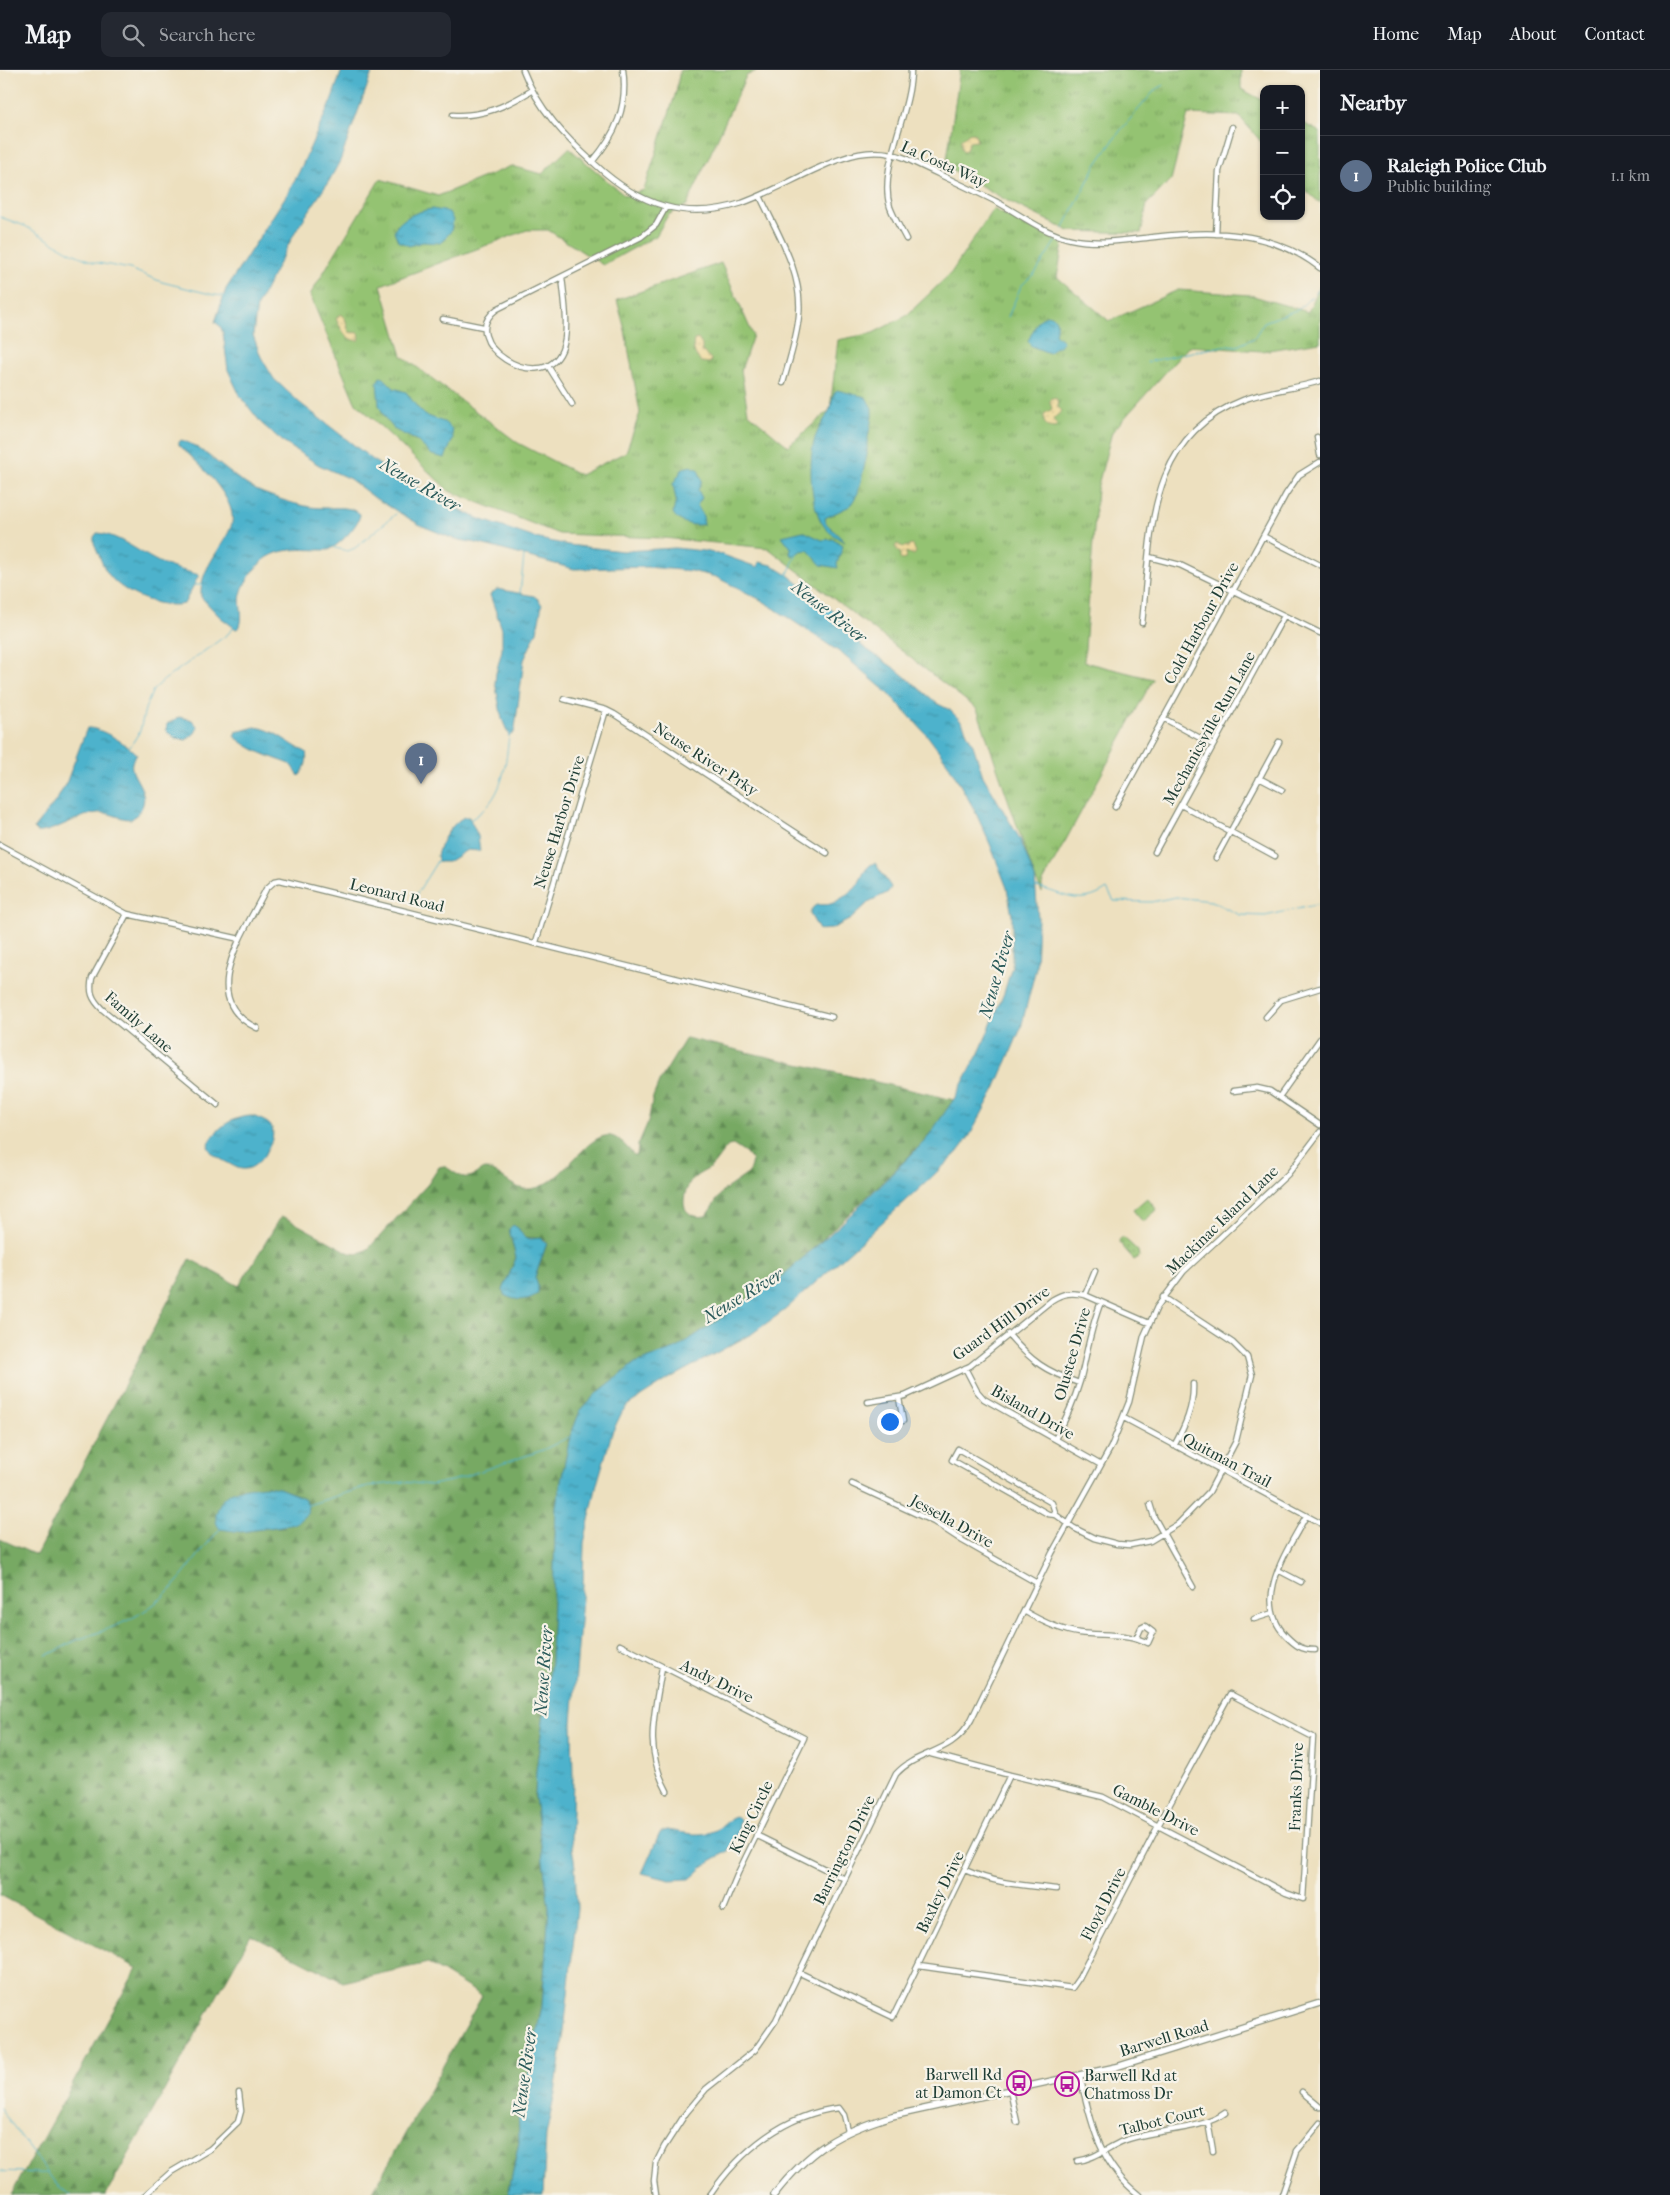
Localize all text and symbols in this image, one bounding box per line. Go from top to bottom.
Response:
search box [101,12,451,57]
text: Map [25,21,71,49]
icon: search [119,21,147,49]
text: Search here [159,24,255,46]
text: Home [1372,24,1419,45]
text: Map [1447,24,1482,45]
text: About [1510,24,1556,45]
text: Contact [1584,24,1645,45]
map controls [1260,85,1305,220]
button: + [1260,85,1305,130]
text: Nearby [1340,91,1406,115]
button: − [1260,130,1305,175]
street label: La Costa Way [898,137,990,192]
text: Raleigh Police Club [1387,155,1546,177]
text: 1 [1353,166,1359,185]
text: 1.1 km [1611,166,1650,185]
button: locate [1260,175,1305,220]
text: Public building [1387,177,1491,196]
water label: Neuse River [375,453,466,517]
street label: Cold Harbour Drive [1160,558,1243,687]
water label: Neuse River [786,575,872,649]
street label: Mechanicsville Run Lane [1159,648,1259,808]
street label: Neuse River Prky [650,718,762,800]
pin: 1 [405,743,437,784]
street label: Neuse Harbor Drive [530,753,588,891]
street label: Leonard Road [348,874,446,916]
water label: Neuse River [974,927,1020,1022]
street label: Family Lane [101,987,177,1057]
street label: Mackinac Island Lane [1162,1161,1282,1278]
water label: Neuse River [698,1263,789,1329]
street label: Guard Hill Drive [949,1281,1053,1365]
street label: Olustee Drive [1050,1305,1094,1403]
street label: Bisland Drive [988,1380,1078,1444]
your location [877,1409,903,1435]
street label: Quitman Trail [1179,1429,1275,1492]
street label: Jessella Drive [905,1489,997,1552]
water label: Neuse River [530,1624,558,1717]
street label: Andy Drive [676,1655,757,1707]
street label: Franks Drive [1285,1742,1307,1832]
street label: King Circle [725,1777,777,1857]
street label: Gamble Drive [1109,1780,1203,1840]
street label: Barrington Drive [809,1792,879,1908]
street label: Baxley Drive [912,1848,968,1936]
street label: Floyd Drive [1076,1864,1130,1944]
street label: Barwell Road [1117,2015,1211,2061]
water label: Neuse River [508,2025,542,2120]
place label: Barwell Rd at Damon Ct [915,2065,1002,2102]
place label: Barwell Rd at Chatmoss Dr [1084,2066,1177,2103]
bus stop icon: Barwell Rd at Damon Ct [1006,2070,1032,2096]
bus stop icon: Barwell Rd at Chatmoss Dr [1054,2071,1080,2097]
street label: Talbot Court [1117,2100,1207,2140]

